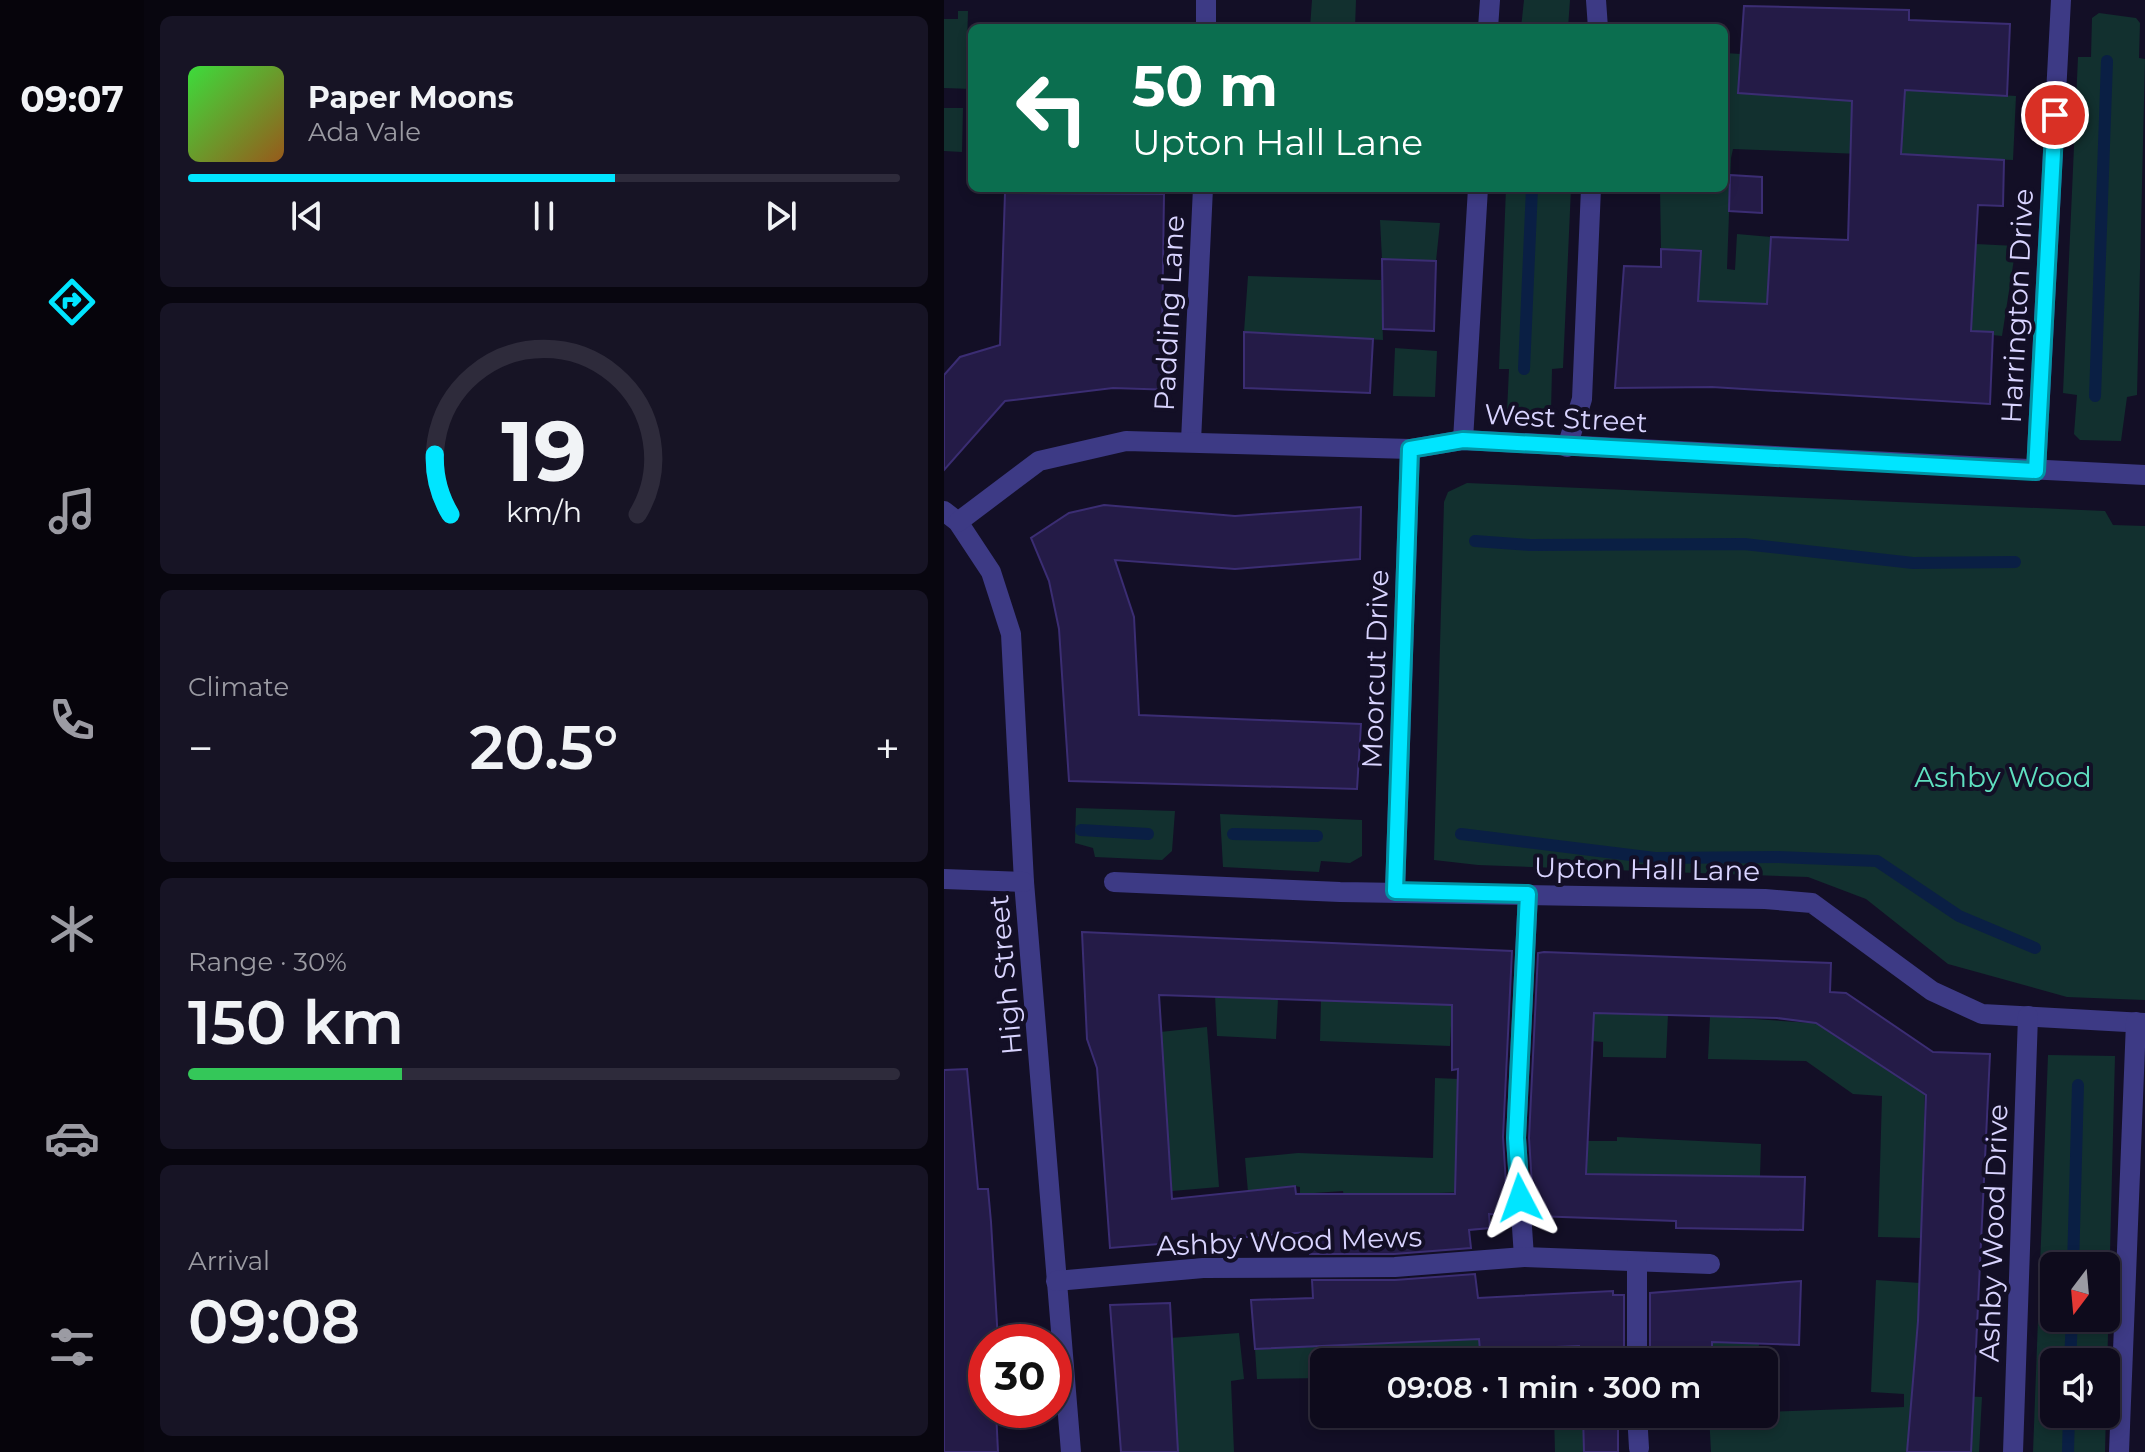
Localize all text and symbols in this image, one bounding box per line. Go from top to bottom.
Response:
text: 50 m [1132,52,1278,120]
icon: left [1000,56,1104,160]
text: 09:07 [20,77,124,121]
text: Paper Moons [308,79,514,116]
pin [2021,81,2089,149]
icon: arrive [2033,93,2077,137]
text: Ada Vale [308,116,421,148]
text: Upton Hall Lane [1132,120,1423,164]
street label: Harrington Drive [1994,188,2040,424]
icon: previous [285,194,329,238]
icon: pause [522,194,566,238]
icon: next [759,194,803,238]
street label: Padding Lane [1147,214,1191,412]
icon: directions [44,274,100,330]
street label: West Street [1483,397,1649,439]
text: 19 [501,399,587,501]
icon: music [44,483,100,539]
text: km/h [506,494,582,529]
street label: Moorcut Drive [1355,569,1395,769]
text: Climate [188,671,289,703]
icon: phone [44,692,100,748]
text: 20.5° [470,711,618,784]
text: − [188,721,213,775]
text: + [875,721,900,775]
park label: Ashby Wood [1914,760,2092,794]
street label: Upton Hall Lane [1534,850,1760,888]
street label: High Street [981,894,1029,1056]
icon: climate [44,901,100,957]
text: Range · 30% [188,946,347,978]
text: 150 km [188,986,404,1059]
street label: Ashby Wood Drive [1972,1104,2014,1362]
icon: car [44,1110,100,1166]
position arrow [1478,1156,1562,1240]
street label: Ashby Wood Mews [1155,1219,1423,1263]
text: Arrival [188,1245,270,1277]
north arrow [2040,1252,2120,1332]
map controls [2040,1252,2120,1428]
text: 09:08 [188,1285,360,1358]
icon: filters [44,1319,100,1375]
speed limit sign: 30 [968,1324,1072,1428]
button: sound [2040,1348,2120,1428]
text: 09:08 · 1 min · 300 m [1387,1369,1701,1406]

